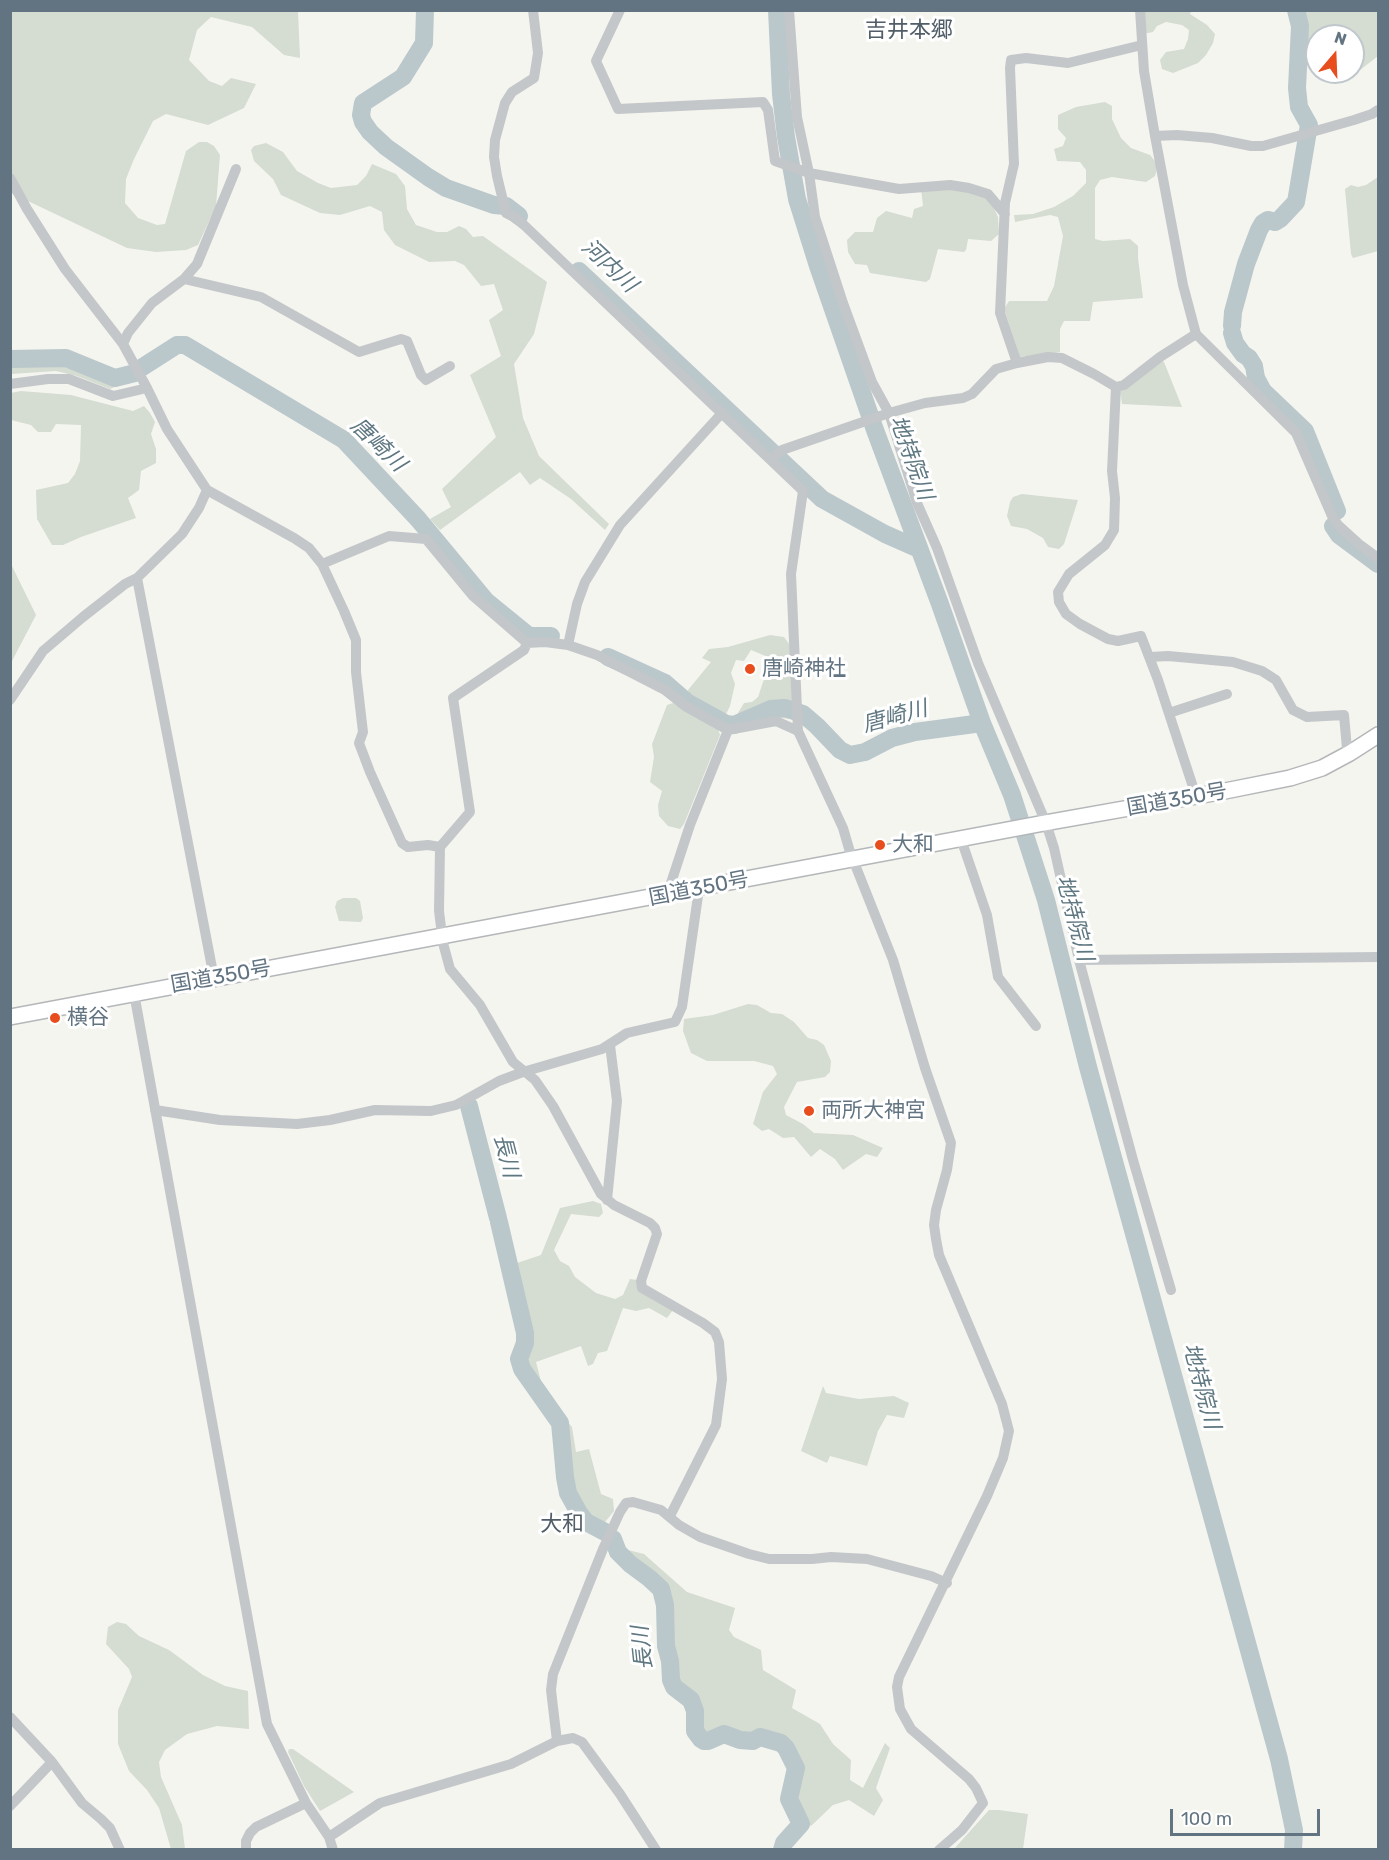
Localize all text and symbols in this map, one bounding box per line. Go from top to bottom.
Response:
district label: 吉井本郷 [865,18,953,44]
north arrow [1305,24,1365,84]
text: N [1332,28,1349,49]
water label: 河内川 [576,234,642,298]
water label: 地持院川 [884,412,938,504]
water label: 唐崎川 [345,413,411,477]
place label: 唐崎神社 [762,656,846,682]
marker: 唐崎神社 [743,662,757,676]
water label: 唐崎川 [860,696,930,738]
street label: 国道350号 [1125,779,1229,821]
place label: 大和 [892,832,934,858]
marker: 大和 [873,838,887,852]
street label: 国道350号 [647,867,751,911]
water label: 地持院川 [1050,872,1098,964]
street label: 国道350号 [169,956,273,998]
place label: 横谷 [67,1005,109,1031]
marker: 横谷 [48,1011,62,1025]
place label: 両所大神宮 [821,1098,926,1124]
marker: 両所大神宮 [802,1104,816,1118]
water label: 長川 [488,1131,524,1181]
water label: 地持院川 [1177,1340,1225,1432]
district label: 大和 [540,1512,584,1538]
water label: 長川 [628,1625,658,1671]
scale bar [1173,1797,1323,1835]
text: 100 m [1181,1808,1232,1830]

